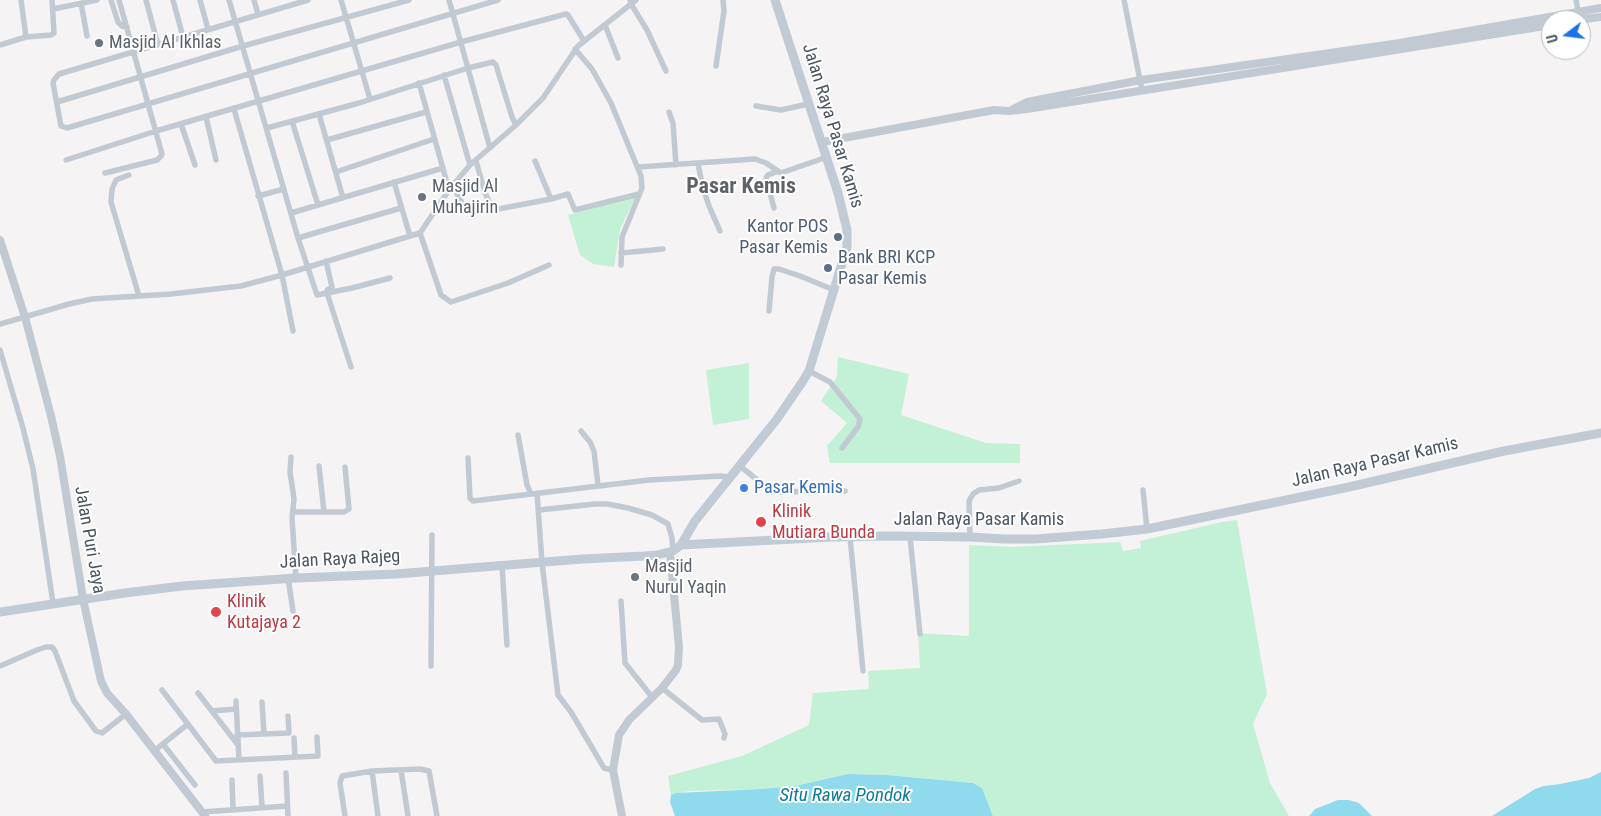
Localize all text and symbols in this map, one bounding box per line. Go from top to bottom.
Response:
north arrow [1541,10,1591,60]
place label: Masjid Al Ikhlas [109,32,222,54]
text: U [1544,33,1561,45]
marker: Masjid Al Ikhlas [93,37,105,49]
street label: Jalan Raya Pasar Kamis [797,41,867,211]
district label: Pasar Kemis [686,174,796,200]
place label: Masjid Al Muhajirin [432,176,498,218]
marker: Masjid Al Muhajirin [416,191,428,203]
place label: Kantor POS Pasar Kemis [739,216,828,258]
marker: Kantor POS Pasar Kemis [832,231,844,243]
place label: Bank BRI KCP Pasar Kemis [838,247,935,290]
marker: Bank BRI KCP Pasar Kemis [822,262,834,274]
street label: Jalan Raya Pasar Kamis [1290,433,1460,493]
place label: Pasar Kemis [754,477,843,499]
marker: Pasar Kemis [738,482,750,494]
street label: Jalan Puri Jaya [69,485,109,595]
place label: Klinik Mutiara Bunda [772,501,875,544]
street label: Jalan Raya Pasar Kamis [894,509,1064,531]
marker: Klinik Mutiara Bunda [754,515,768,529]
street label: Jalan Raya Rajeg [279,546,401,574]
place label: Masjid Nurul Yaqin [645,556,727,598]
marker: Masjid Nurul Yaqin [629,571,641,583]
place label: Klinik Kutajaya 2 [227,591,301,634]
marker: Klinik Kutajaya 2 [209,605,223,619]
water label: Situ Rawa Pondok [779,785,911,807]

